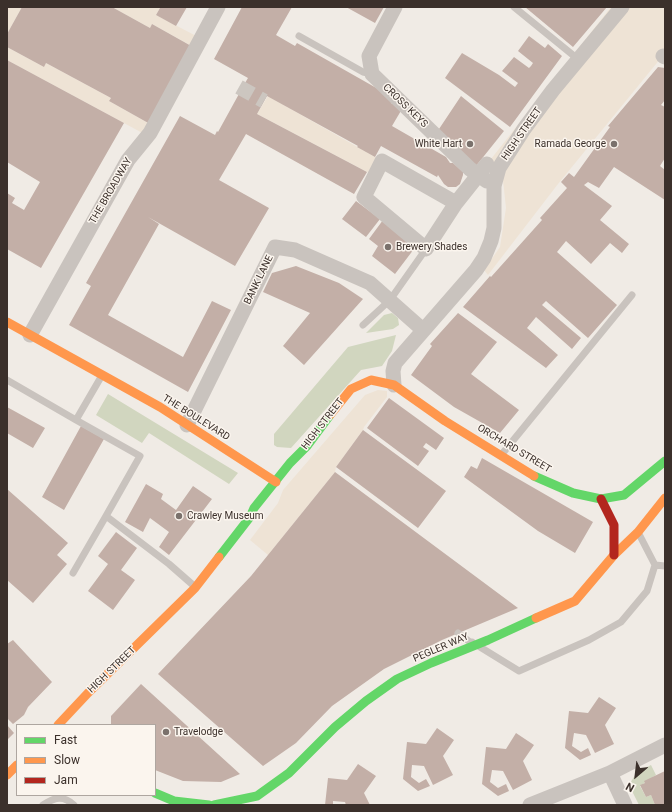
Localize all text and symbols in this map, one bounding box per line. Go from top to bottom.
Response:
street label: CROSS KEYS [380,82,430,130]
street label: HIGH STREET [499,105,545,163]
place label: White Hart [415,138,462,150]
place label: Ramada George [535,138,606,150]
marker: White Hart [465,139,475,149]
marker: Ramada George [609,139,619,149]
street label: THE BROADWAY [87,156,135,226]
place label: Brewery Shades [396,241,467,253]
marker: Brewery Shades [383,242,393,252]
street label: BANK LANE [242,253,276,307]
street label: THE BOULEVARD [160,392,232,444]
street label: HIGH STREET [299,396,347,452]
street label: ORCHARD STREET [475,422,553,476]
place label: Crawley Museum [187,510,264,522]
marker: Crawley Museum [174,511,184,521]
street label: PEGLER WAY [411,631,471,665]
street label: HIGH STREET [86,644,138,696]
legend [16,724,156,796]
place label: Travelodge [174,726,223,738]
marker: Travelodge [161,727,171,737]
text: Fast [54,733,77,747]
text: Slow [54,753,80,767]
north arrow [616,756,656,796]
text: Jam [54,773,78,787]
text: N [624,779,637,795]

